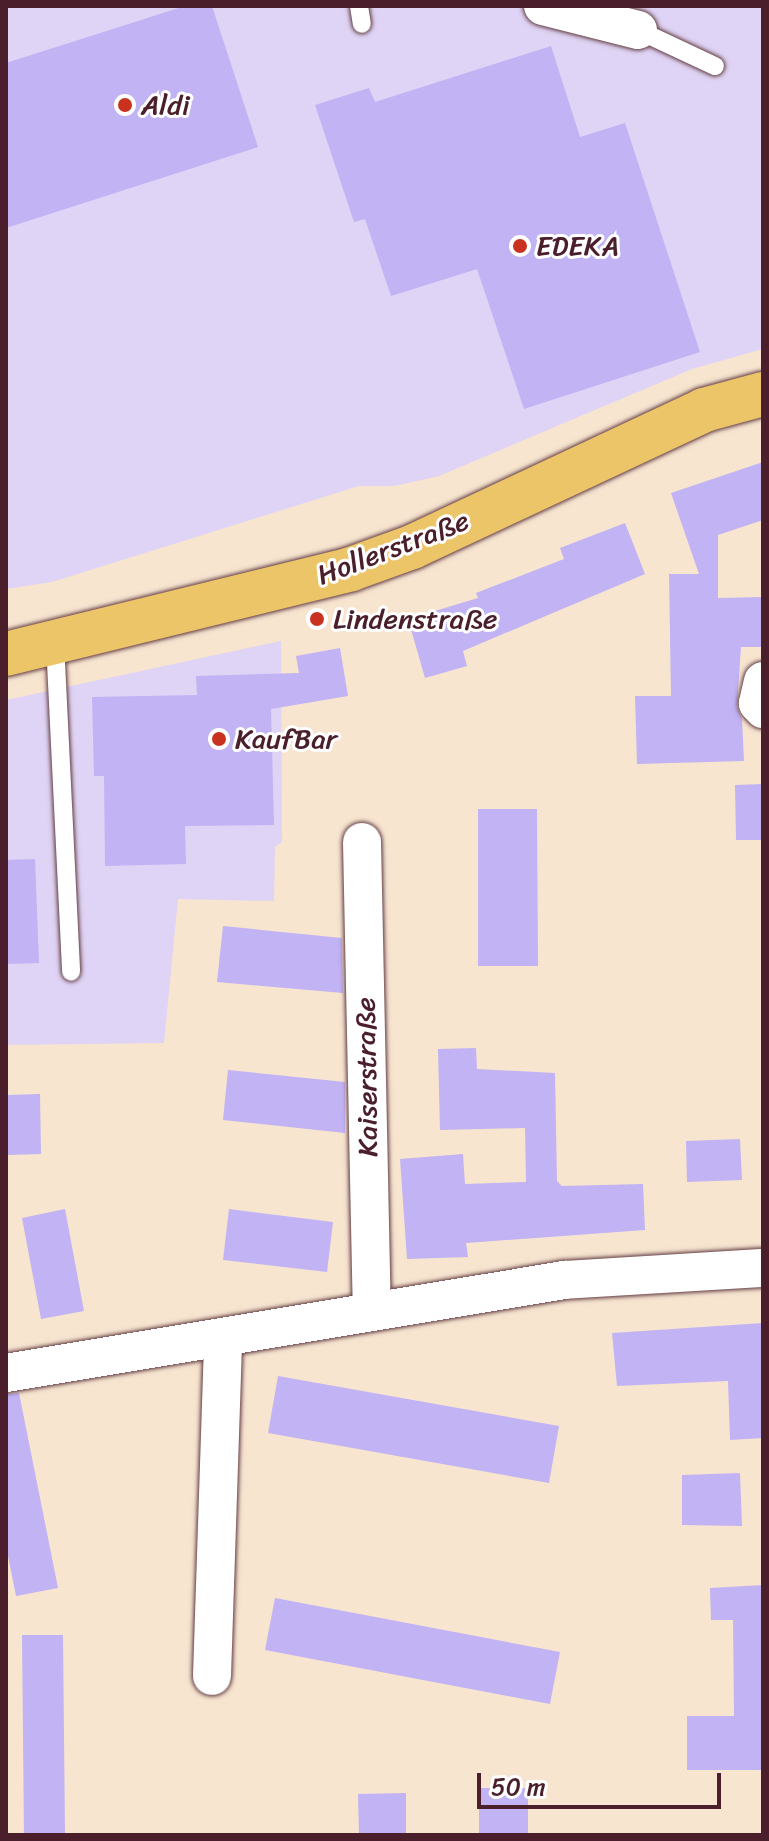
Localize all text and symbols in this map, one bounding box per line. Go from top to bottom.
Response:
place label: Aldi [141,88,190,122]
marker: Aldi [116,96,134,114]
place label: EDEKA [536,229,619,263]
marker: EDEKA [511,237,529,255]
street label: Hollerstraße [312,504,474,592]
place label: Lindenstraße [333,602,497,636]
marker: Lindenstraße [308,610,326,628]
place label: KaufBar [235,722,337,756]
marker: KaufBar [210,730,228,748]
street label: Kaiserstraße [349,997,385,1157]
scale bar [481,1757,725,1807]
text: 50 m [491,1766,546,1808]

